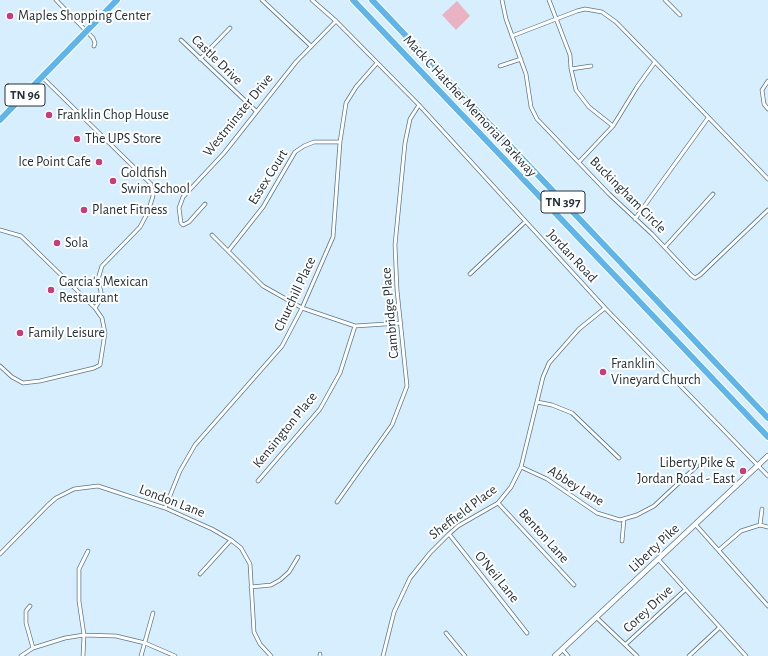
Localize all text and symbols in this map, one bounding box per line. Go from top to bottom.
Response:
place label: Maples Shopping Center [18,8,150,24]
marker: Maples Shopping Center [5,11,15,21]
street label: Castle Drive [188,31,246,89]
street label: Mack C Hatcher Memorial Parkway [400,32,540,180]
street label: Westminster Drive [199,70,277,160]
road number: TN 96 [5,84,45,106]
place label: Franklin Chop House [57,107,169,123]
marker: Franklin Chop House [44,110,54,120]
place label: The UPS Store [85,131,161,147]
marker: The UPS Store [72,134,82,144]
street label: Essex Court [244,146,292,208]
street label: Buckingham Circle [586,153,670,237]
place label: Ice Point Cafe [18,154,91,170]
marker: Ice Point Cafe [94,157,104,167]
place label: Goldfish Swim School [121,165,190,198]
marker: Goldfish Swim School [108,176,118,186]
road number: TN 397 [541,191,585,213]
place label: Planet Fitness [92,202,167,218]
marker: Planet Fitness [79,205,89,215]
street label: Jordan Road [543,226,601,286]
place label: Sola [65,235,88,251]
marker: Sola [52,238,62,248]
street label: Churchill Place [270,254,320,334]
street label: Cambridge Place [378,267,402,359]
place label: Garcia's Mexican Restaurant [59,274,148,306]
marker: Garcia's Mexican Restaurant [46,285,56,295]
place label: Family Leisure [28,325,105,341]
marker: Family Leisure [15,328,25,338]
place label: Franklin Vineyard Church [611,356,701,388]
marker: Franklin Vineyard Church [598,367,608,377]
street label: Kensington Place [249,388,321,472]
place label: Liberty Pike & Jordan Road - East [637,455,735,488]
street label: Abbey Lane [545,462,607,510]
marker: Liberty Pike & Jordan Road - East [738,466,748,476]
street label: London Lane [137,481,207,521]
street label: Sheffield Place [426,481,500,543]
street label: Benton Lane [515,505,573,567]
street label: Liberty Pike [625,520,683,576]
street label: O'Neil Lane [471,548,523,606]
street label: Corey Drive [620,582,676,636]

